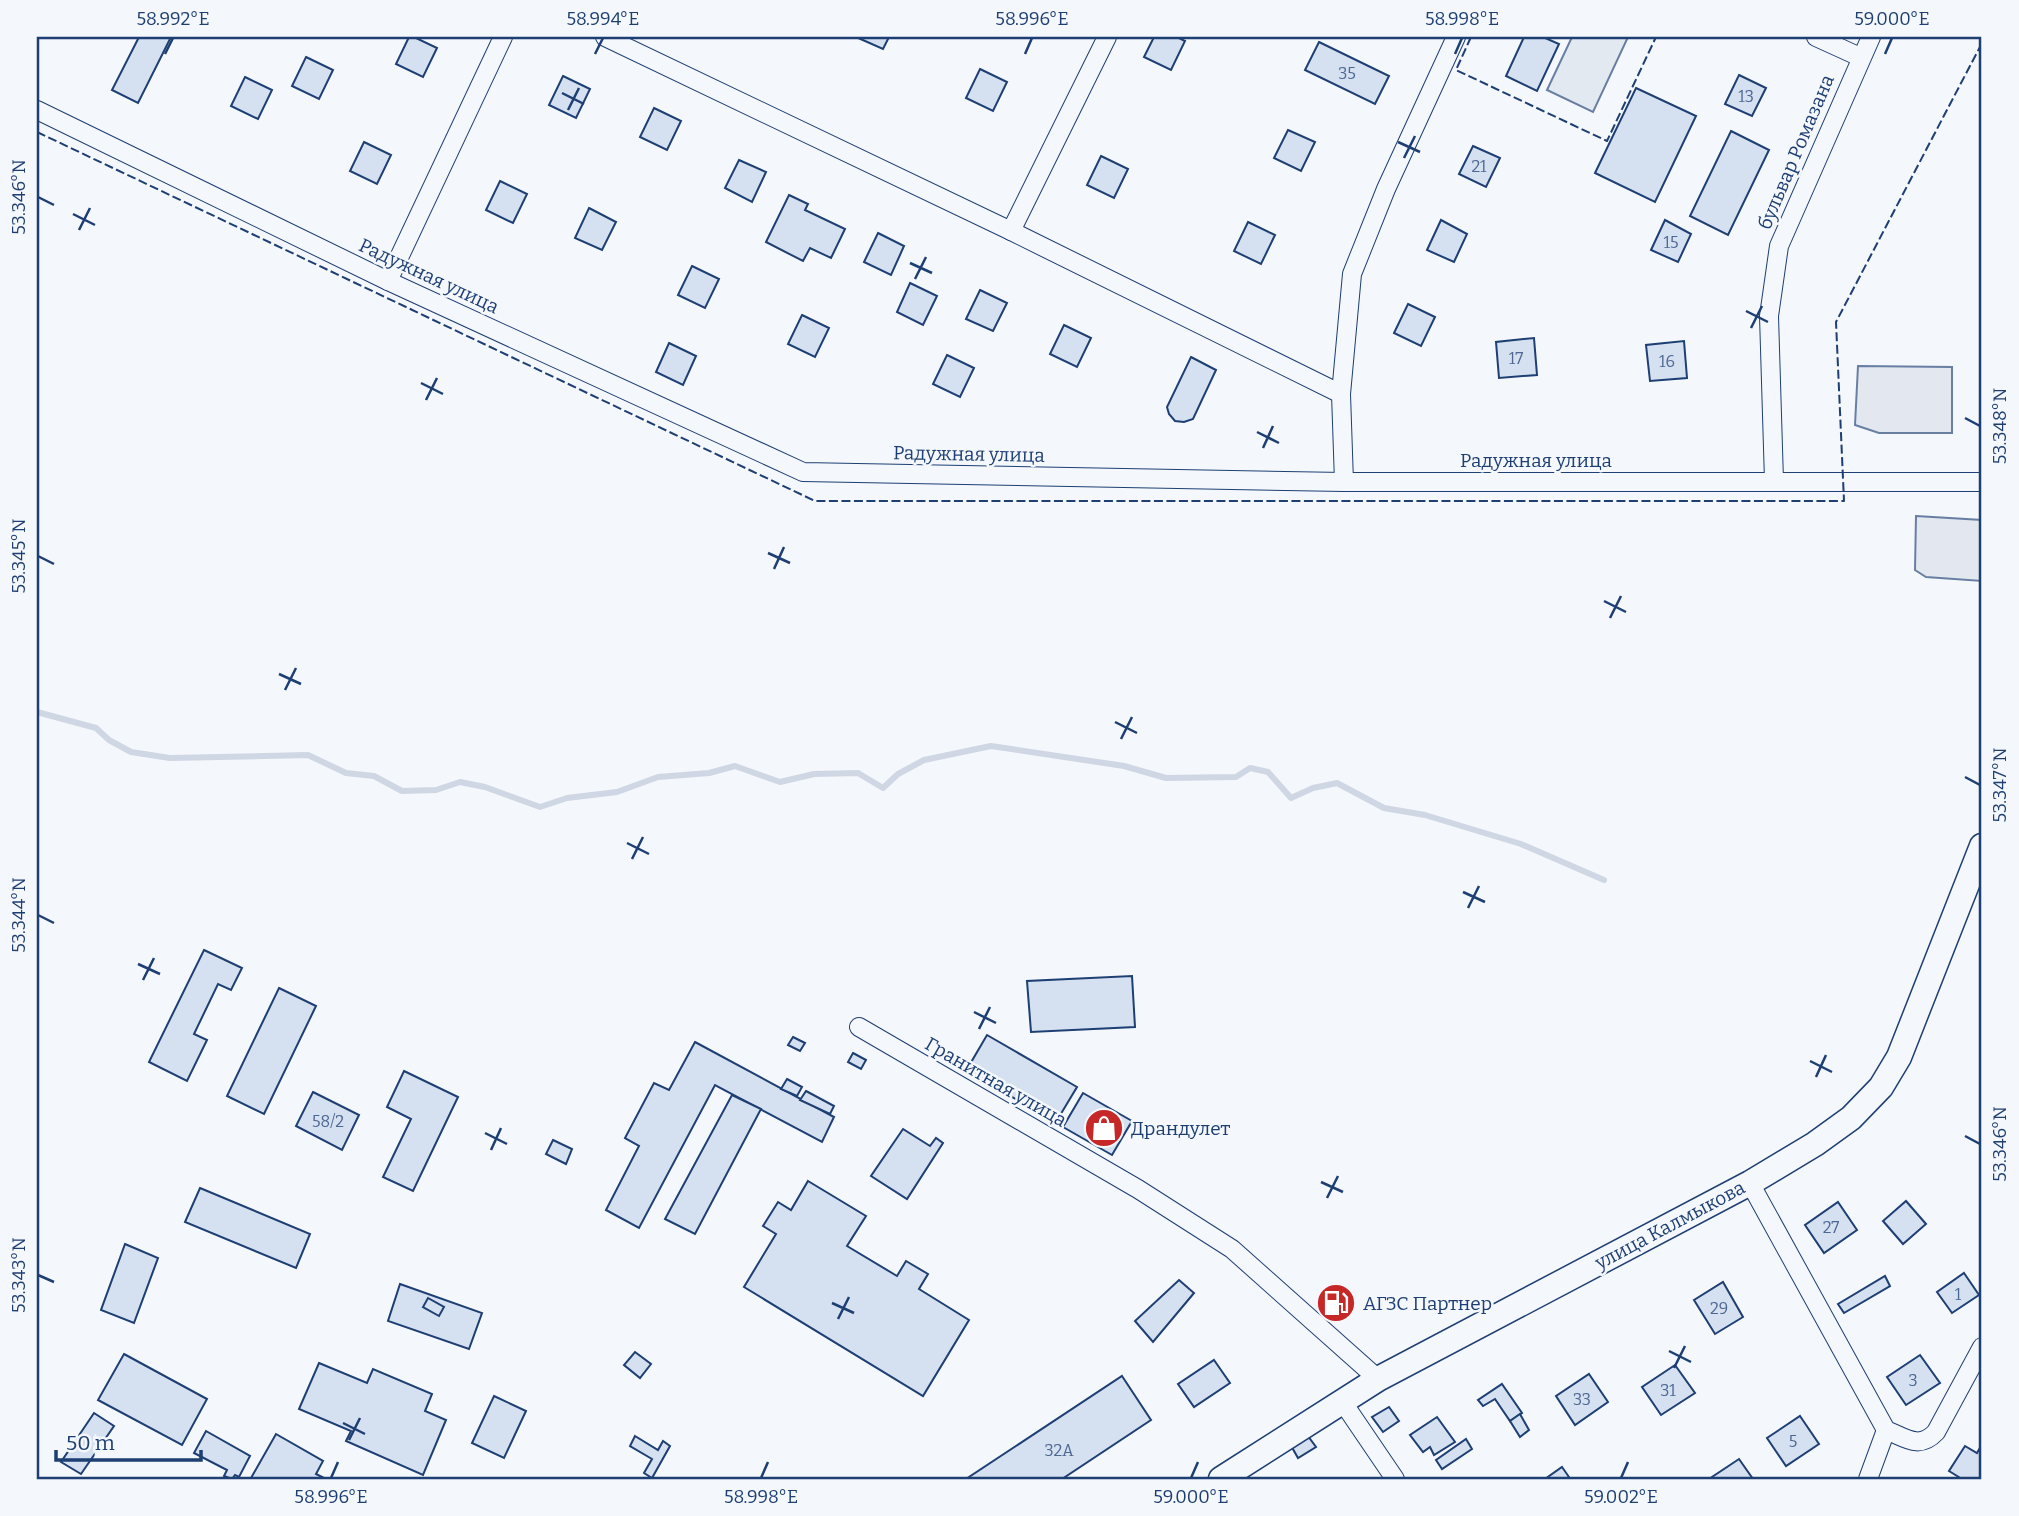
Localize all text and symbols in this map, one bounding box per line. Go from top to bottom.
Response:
text: 58.992°E [136,8,210,30]
text: 58.994°E [566,8,640,30]
text: 58.996°E [995,8,1069,30]
text: 58.998°E [1425,8,1499,30]
text: 59.000°E [1854,8,1930,30]
house number: 35 [1338,64,1356,83]
street label: бульвар Ромазана [1753,71,1839,233]
house number: 13 [1738,87,1754,106]
house number: 21 [1471,157,1487,176]
text: 53.346°N [8,159,30,235]
house number: 15 [1663,233,1679,252]
street label: Радужная улица [355,234,503,319]
house number: 17 [1509,349,1523,368]
house number: 16 [1659,352,1675,371]
text: 53.348°N [1989,388,2011,464]
street label: Радужная улица [893,441,1046,467]
street label: Радужная улица [1460,449,1612,472]
text: 53.345°N [8,519,30,593]
text: 53.347°N [1989,748,2011,822]
text: 53.344°N [8,877,30,953]
street label: Гранитная улица [921,1032,1071,1132]
text: 53.346°N [1989,1106,2011,1182]
shop icon: Драндулет [1083,1107,1125,1149]
house number: 58/2 [312,1112,344,1131]
place label: Драндулет [1131,1117,1231,1140]
street label: улица Калмыкова [1590,1175,1749,1275]
house number: 27 [1823,1218,1839,1237]
text: 53.343°N [8,1237,30,1313]
fuel station icon: АГЗС Партнер [1315,1282,1357,1324]
house number: 1 [1955,1285,1962,1304]
place label: АГЗС Партнер [1363,1292,1492,1315]
house number: 29 [1710,1299,1728,1318]
house number: 3 [1908,1371,1918,1390]
house number: 31 [1660,1381,1676,1400]
house number: 33 [1573,1390,1591,1409]
scale bar [56,1418,201,1462]
text: 50 m [66,1430,115,1456]
house number: 5 [1789,1432,1797,1451]
house number: 32А [1044,1441,1074,1460]
text: 58.996°E [294,1486,368,1508]
text: 58.998°E [724,1486,798,1508]
text: 59.000°E [1153,1486,1229,1508]
text: 59.002°E [1584,1486,1658,1508]

